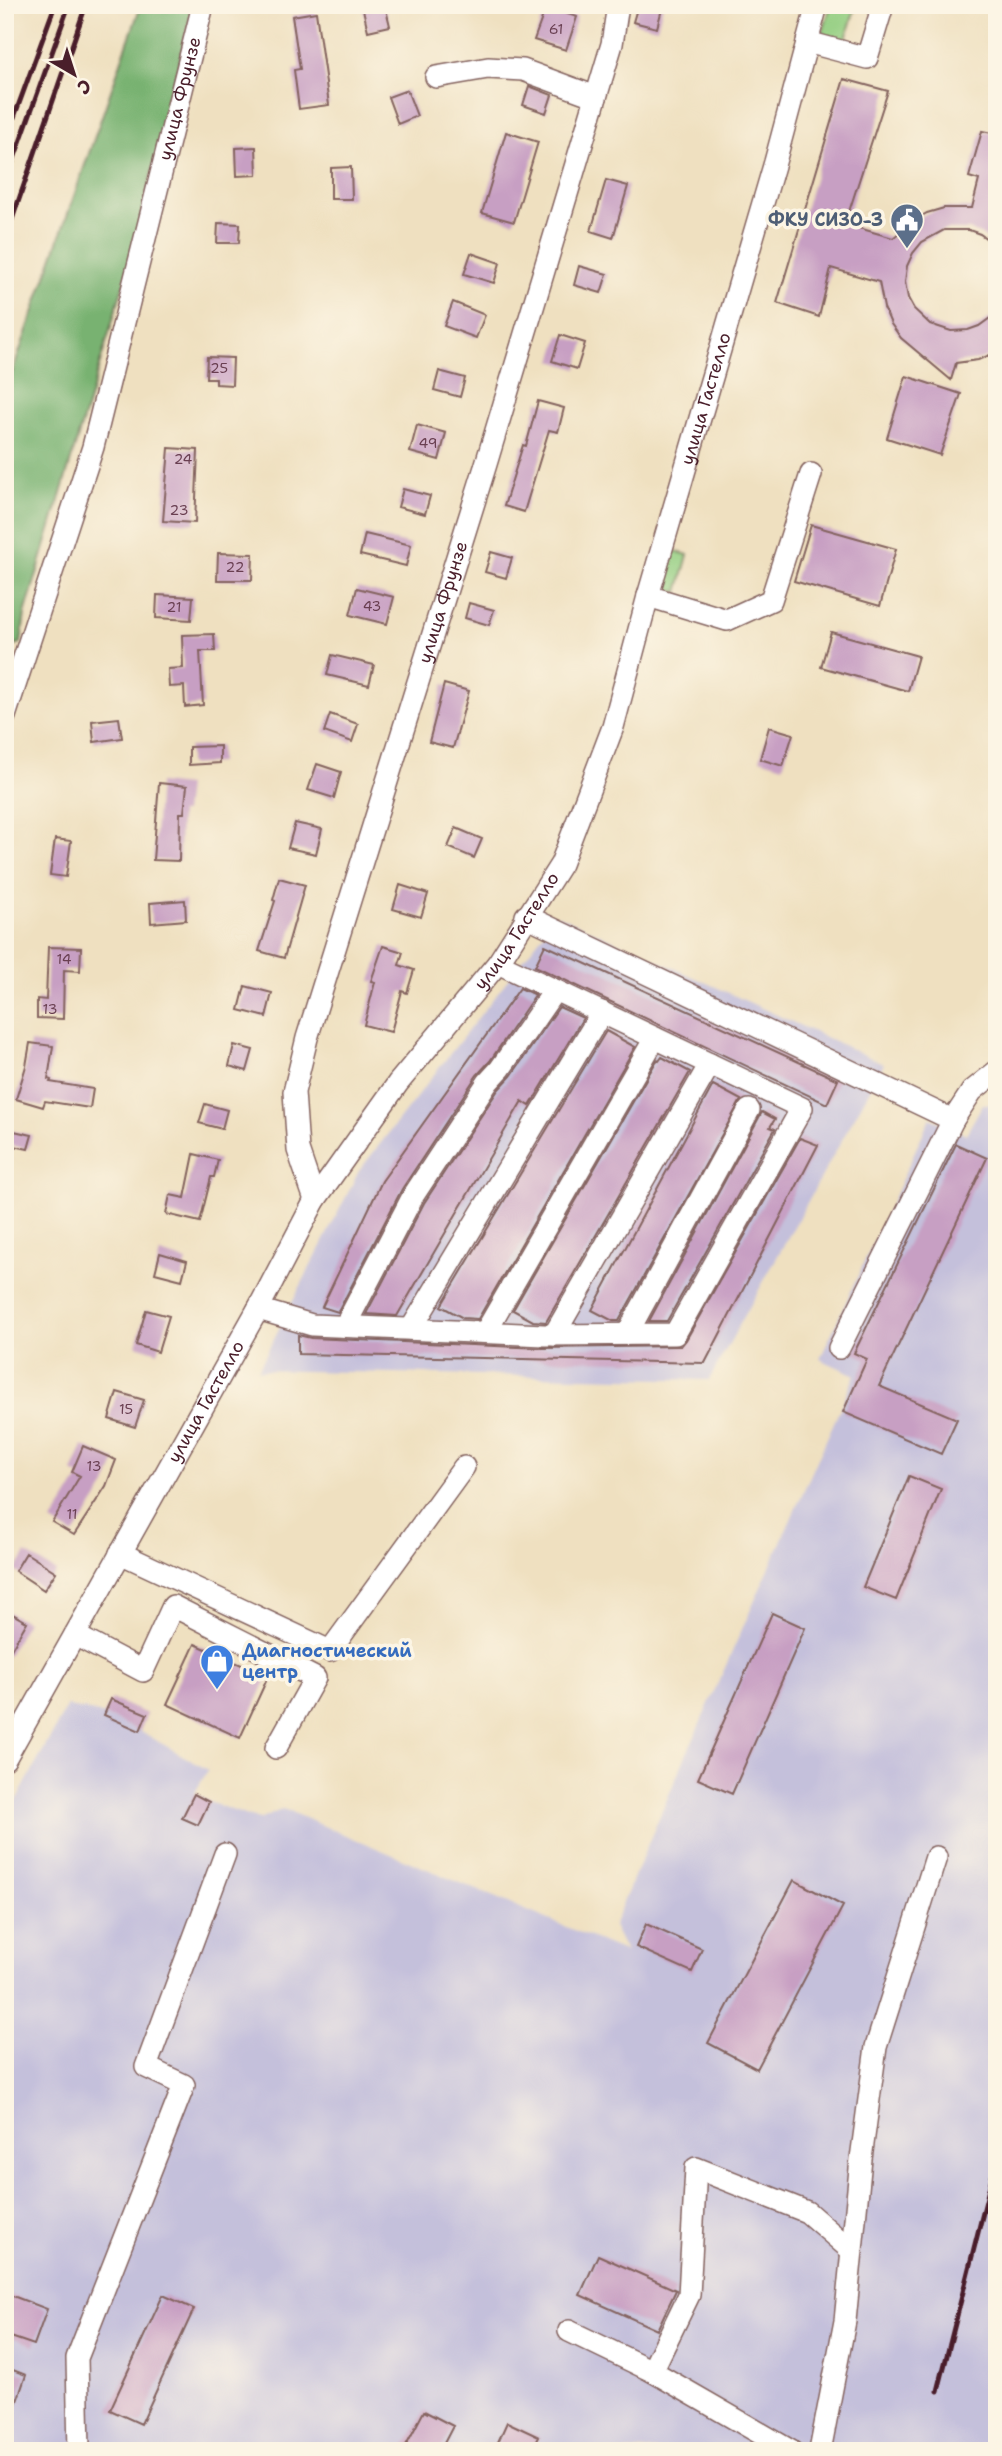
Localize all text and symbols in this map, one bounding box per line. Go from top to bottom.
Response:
house number: 61 [549,20,563,38]
street label: улица Фрунзе [153,34,207,163]
north arrow [38,38,108,108]
text: С [72,73,97,100]
public building icon: ФКУ СИЗО-3 [888,201,926,250]
place label: ФКУ СИЗО-3 [768,208,883,232]
street label: улица Гастелло [675,330,736,468]
house number: 25 [210,359,228,377]
house number: 49 [419,434,438,452]
house number: 24 [174,450,193,468]
house number: 23 [170,501,188,519]
street label: улица Фрунзе [413,538,473,666]
house number: 22 [226,558,244,576]
house number: 43 [363,597,381,615]
house number: 21 [167,598,181,616]
street label: улица Гастелло [469,868,565,995]
house number: 14 [56,950,72,968]
house number: 13 [43,1000,57,1018]
street label: улица Гастелло [162,1336,250,1467]
house number: 15 [119,1400,133,1418]
house number: 13 [87,1457,101,1475]
house number: 11 [66,1505,78,1523]
place label: Диагностический центр [242,1639,412,1684]
shop icon: Диагностический центр [198,1642,236,1691]

